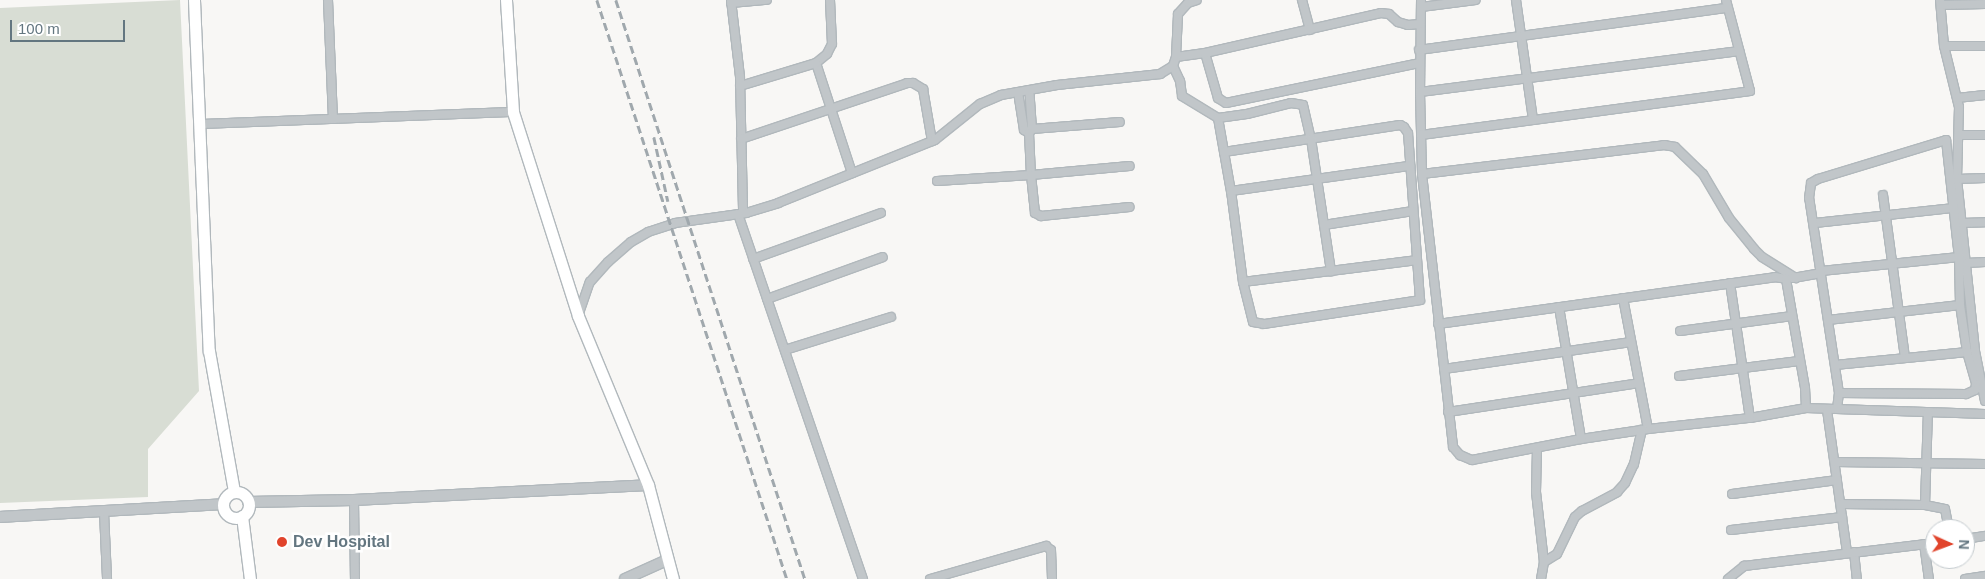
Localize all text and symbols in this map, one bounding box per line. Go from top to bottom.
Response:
scale bar [12,10,128,42]
text: 100 m [18,20,60,37]
north arrow [1925,519,1975,569]
place label: Dev Hospital [293,532,390,552]
marker: Dev Hospital [275,535,289,549]
text: N [1956,539,1972,550]

